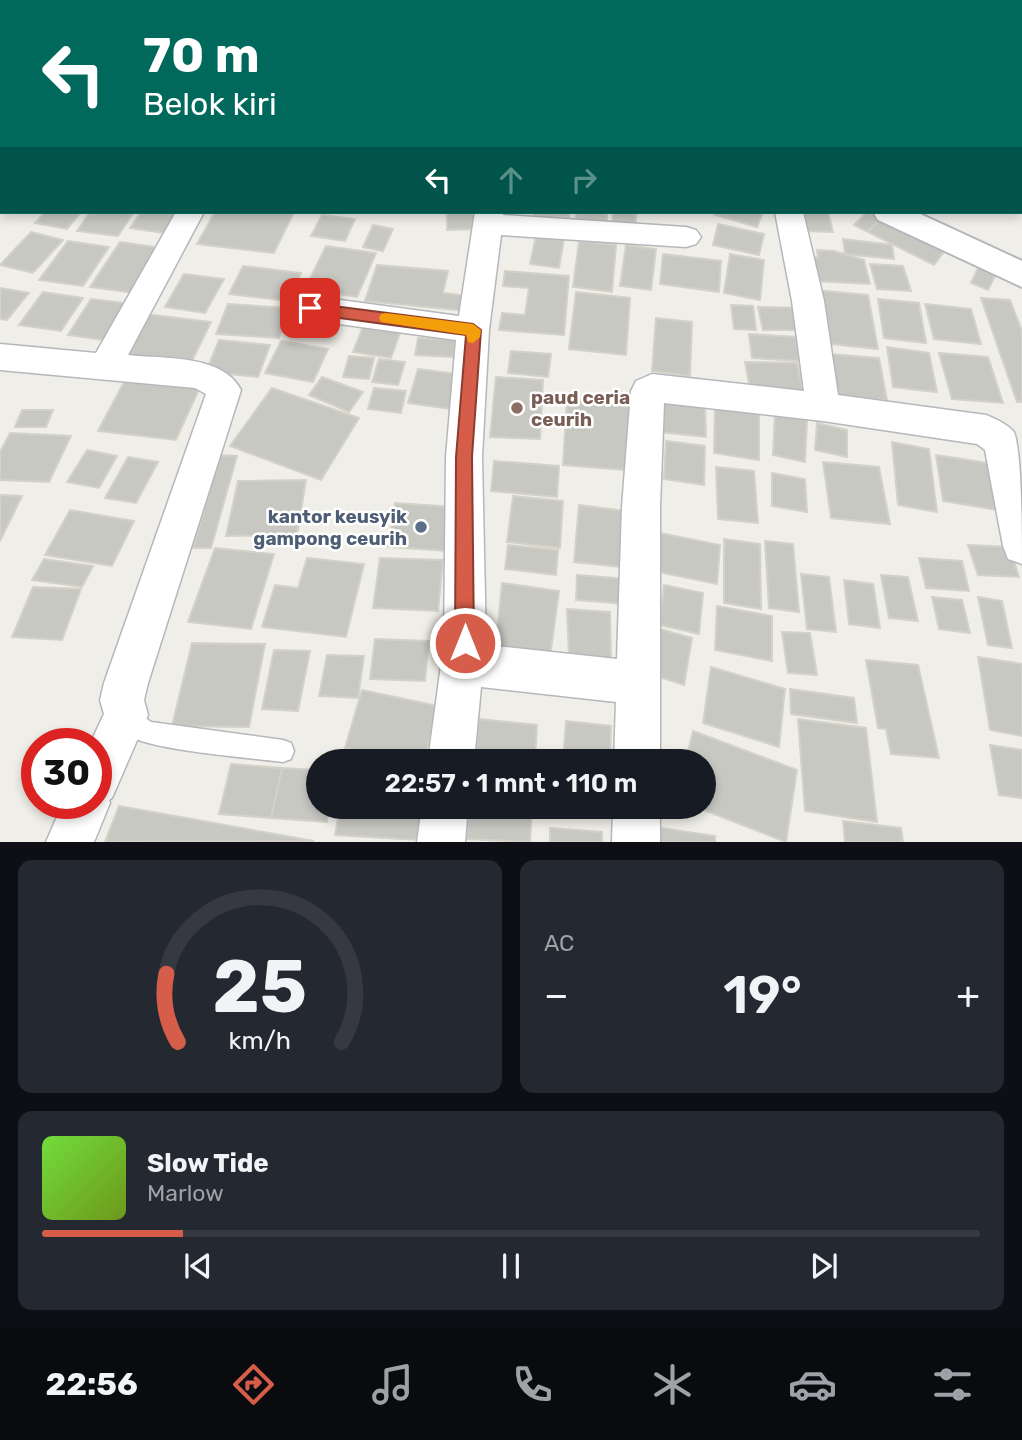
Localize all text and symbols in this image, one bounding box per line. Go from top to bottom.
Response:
text: 70 m [143,26,260,84]
icon: left [28,28,119,119]
text: Belok kiri [143,85,277,123]
icon: left [419,161,457,199]
icon: ahead [492,161,530,199]
icon: right [565,161,603,199]
pin [280,278,340,338]
icon: arrive [291,289,329,327]
place label: paud ceria ceurih [531,386,630,431]
marker: paud ceria ceurih [509,400,525,416]
place label: kantor keusyik gampong ceurih [253,505,407,550]
marker: kantor keusyik gampong ceurih [413,519,429,535]
position arrow [428,606,502,680]
speed limit sign: 30 [21,728,112,819]
text: 22:57 · 1 mnt · 110 m [385,768,637,799]
text: AC [544,929,574,957]
text: 25 [213,945,307,1031]
text: 19° [723,964,802,1026]
text: − [544,972,569,1018]
text: + [956,972,980,1018]
text: km/h [229,1026,291,1055]
text: Slow Tide [147,1148,269,1179]
text: Marlow [147,1179,224,1207]
icon: previous [179,1247,217,1285]
icon: pause [492,1247,530,1285]
icon: next [805,1247,843,1285]
icon: directions [229,1360,278,1409]
icon: music [368,1360,417,1409]
icon: phone [508,1360,557,1409]
icon: climate [648,1360,697,1409]
icon: car [788,1360,837,1409]
icon: filters [928,1360,977,1409]
text: 22:56 [45,1365,138,1403]

